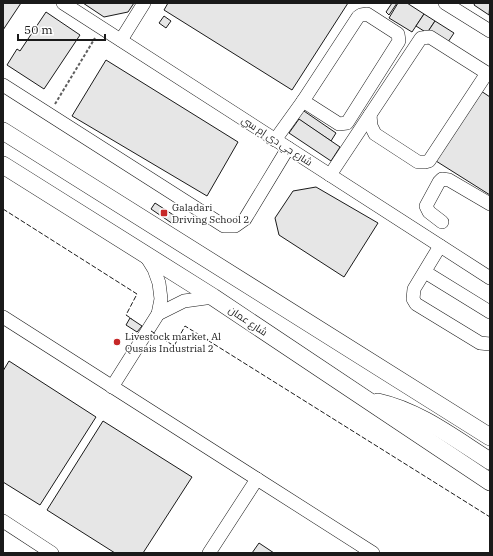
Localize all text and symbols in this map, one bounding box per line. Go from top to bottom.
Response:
scale bar [18,16,105,42]
text: 50 m [24,22,53,37]
street label: شارع جي دي إم سي [239,113,315,170]
place label: Galadari Driving School 2 [172,201,249,226]
marker: Galadari Driving School 2 [159,208,169,218]
street label: شارع عمان [226,303,270,339]
place label: Livestock market, Al Qusais Industrial 2 [125,330,221,355]
marker: Livestock market, Al Qusais Industrial 2 [112,337,122,347]

